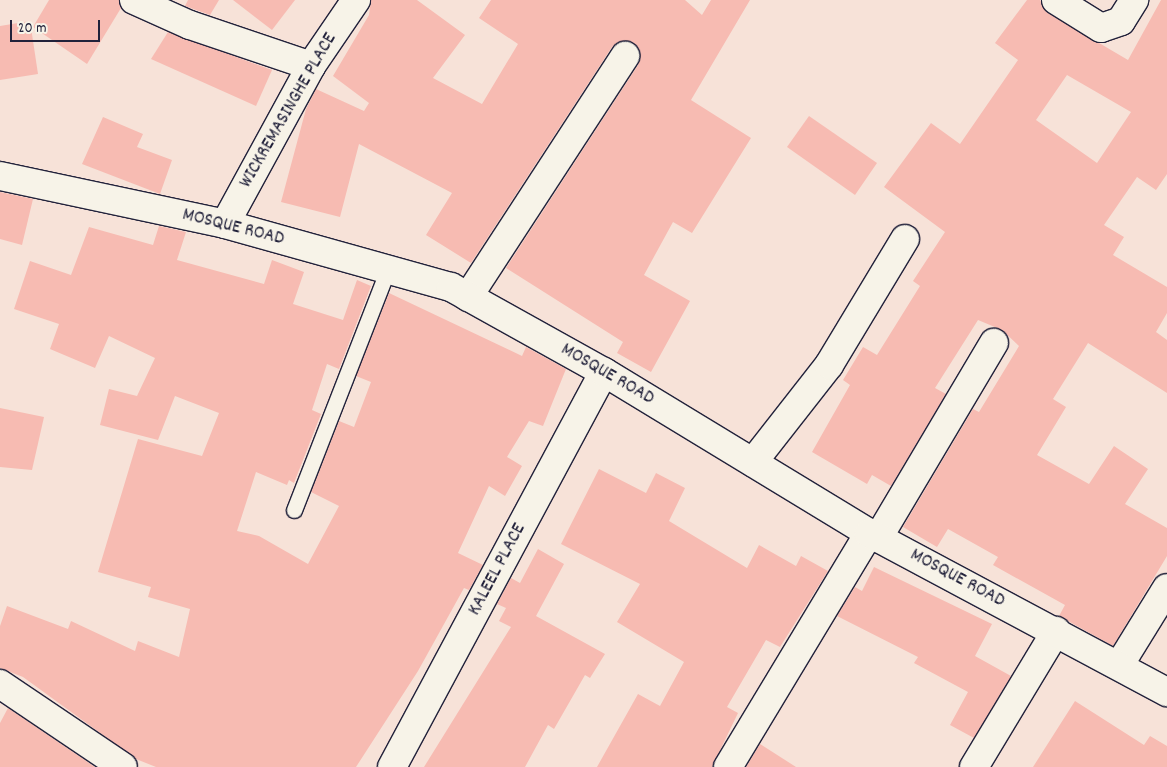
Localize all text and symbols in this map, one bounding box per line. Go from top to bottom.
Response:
scale bar [12,10,102,42]
text: 20 m [18,18,46,40]
street label: WICKREMASINGHE PLACE [235,29,343,193]
street label: MOSQUE ROAD [180,204,286,252]
street label: MOSQUE ROAD [556,339,658,411]
street label: KALEEL PLACE [464,520,532,620]
street label: MOSQUE ROAD [906,545,1008,613]

